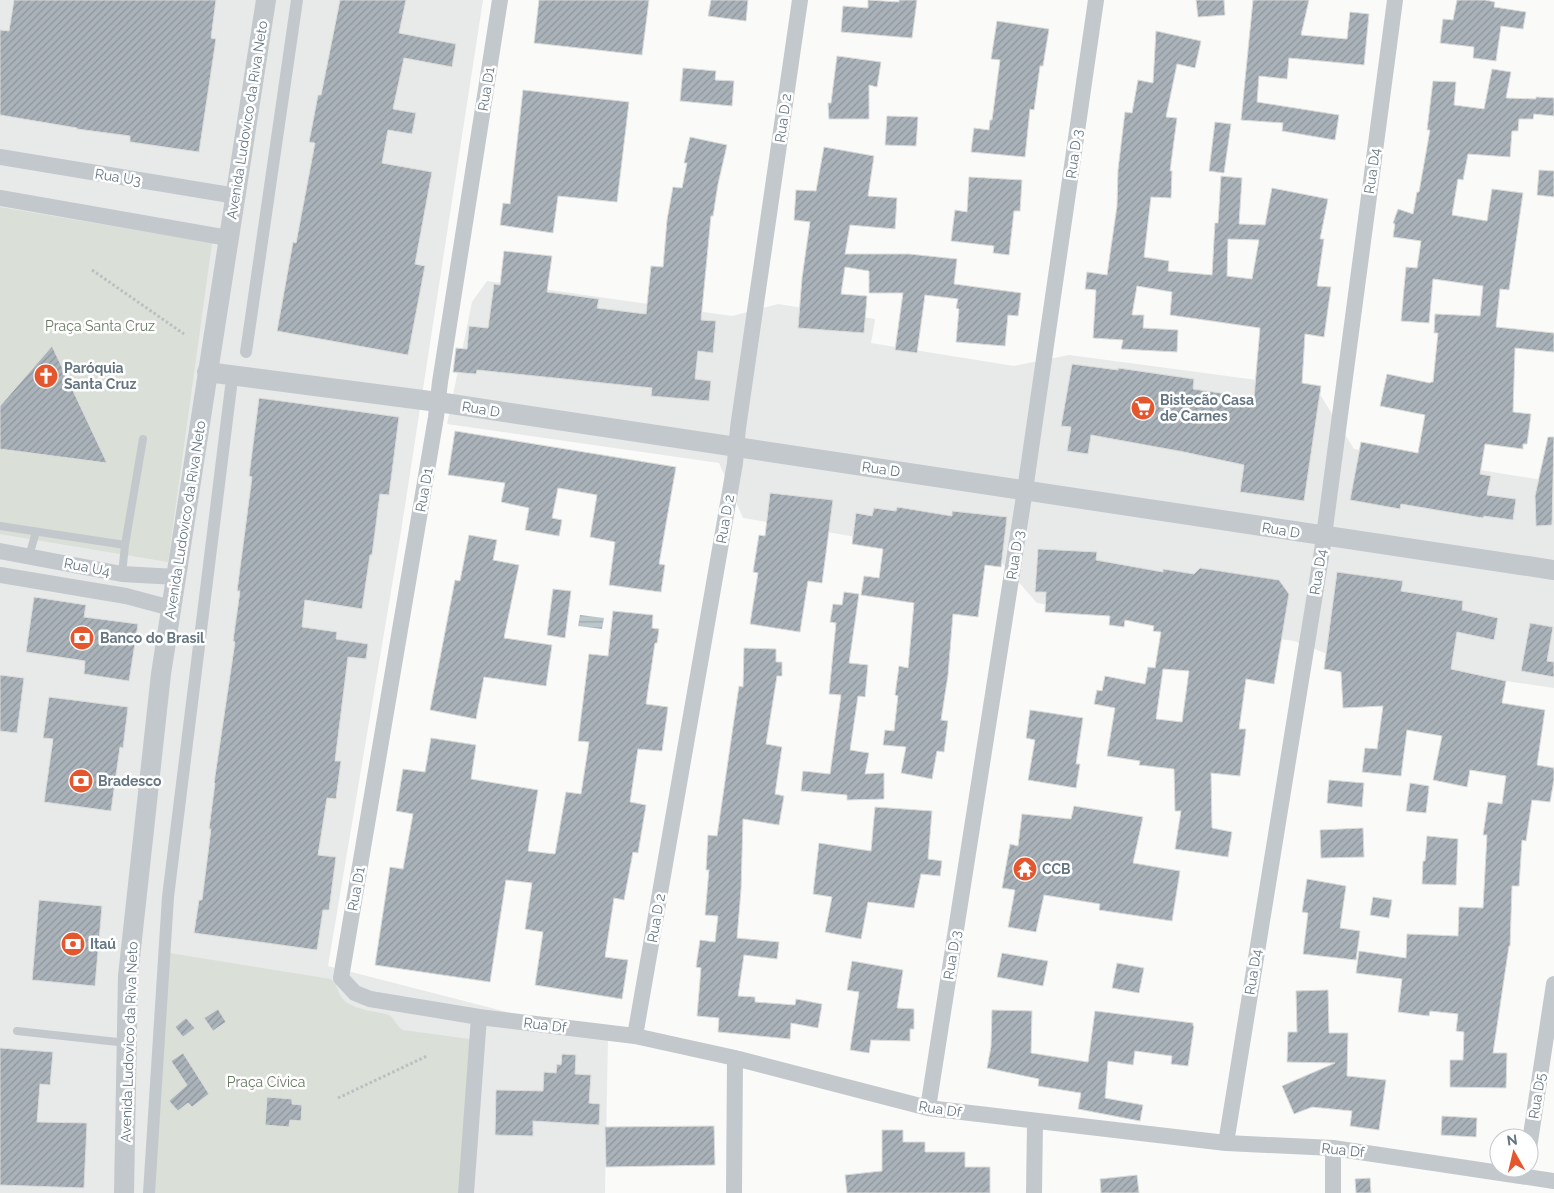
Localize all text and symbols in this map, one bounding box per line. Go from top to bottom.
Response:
street label: Avenida Ludovico da Riva Neto [223,19,271,221]
street label: Rua D1 [475,66,497,112]
street label: Rua D 2 [772,92,794,144]
street label: Rua D 3 [1063,128,1085,180]
street label: Rua D4 [1361,147,1383,195]
street label: Rua U3 [94,165,142,189]
park label: Praça Santa Cruz [45,318,155,334]
place label: Paróquia Santa Cruz [64,360,136,392]
church icon: Paróquia Santa Cruz [33,363,59,389]
place label: Bistecão Casa de Carnes [1160,392,1254,424]
supermarket icon: Bistecão Casa de Carnes [1130,395,1156,421]
street label: Rua D [461,398,501,420]
street label: Avenida Ludovico da Riva Neto [161,419,209,621]
street label: Rua D [861,458,901,480]
street label: Rua D1 [412,467,436,513]
street label: Rua D 2 [713,493,737,545]
street label: Rua D [1261,519,1301,541]
street label: Rua D 3 [1003,529,1027,581]
street label: Rua D4 [1306,548,1330,596]
street label: Rua U4 [63,555,112,579]
bank icon: Banco do Brasil [69,625,95,651]
place label: Banco do Brasil [100,630,205,646]
bank icon: Bradesco [68,768,94,794]
place label: Bradesco [98,773,162,789]
temple icon: CCB [1012,856,1038,882]
place label: CCB [1042,861,1071,877]
street label: Rua D1 [344,866,368,912]
street label: Rua D 2 [644,892,668,944]
street label: Rua D 3 [940,929,964,981]
bank icon: Itaú [60,931,86,957]
place label: Itaú [90,936,116,952]
street label: Avenida Ludovico da Riva Neto [117,941,141,1143]
street label: Rua D4 [1241,948,1265,996]
street label: Rua Df [523,1014,569,1036]
street label: Rua D5 [1525,1072,1549,1120]
park label: Praça Cívica [227,1074,305,1090]
street label: Rua Df [917,1098,964,1120]
north arrow [1489,1128,1539,1178]
text: N [1506,1131,1519,1149]
street label: Rua Df [1321,1140,1367,1160]

